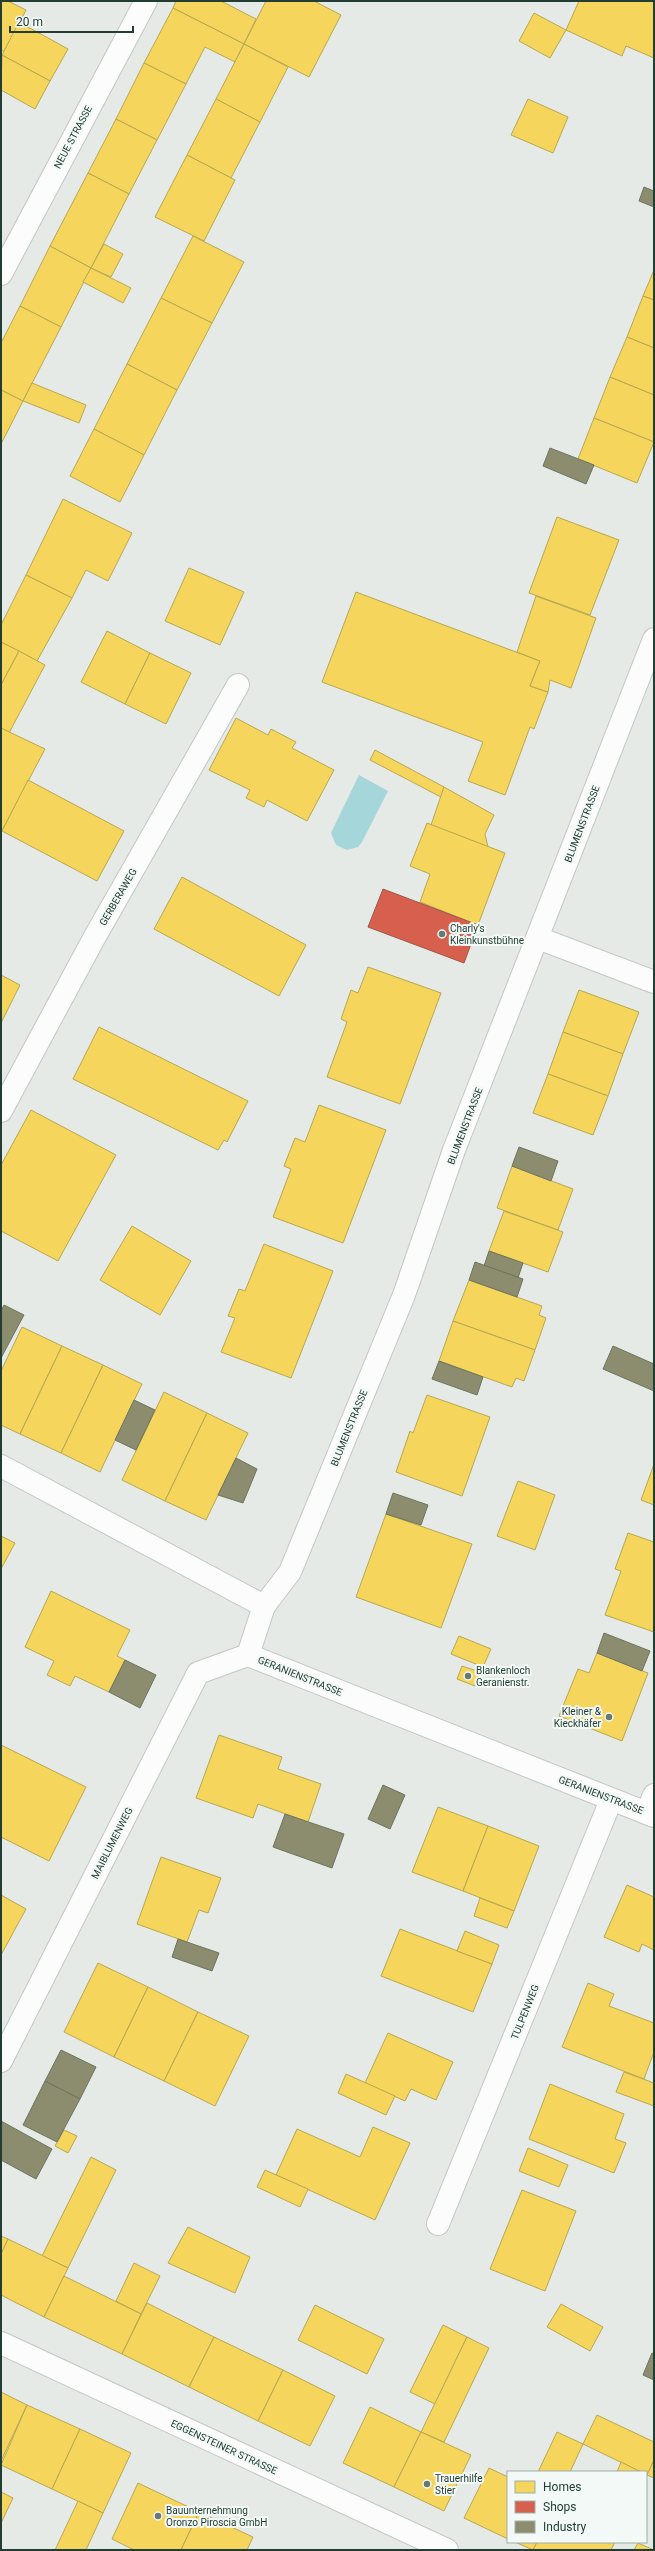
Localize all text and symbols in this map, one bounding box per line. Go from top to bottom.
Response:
scale bar [10,8,133,34]
text: 20 m [16,15,43,29]
street label: NEUE STRASSE [52,103,94,170]
street label: BLUMENSTRASSE [562,784,602,864]
street label: GERBERAWEG [97,866,139,928]
place label: Charly's Kleinkunstbühne [450,923,524,946]
marker: Charly's Kleinkunstbühne [437,929,447,939]
street label: BLUMENSTRASSE [445,1086,485,1166]
street label: BLUMENSTRASSE [329,1388,369,1468]
street label: GERANIENSTRASSE [256,1654,344,1698]
place label: Blankenloch Geranienstr. [476,1665,530,1688]
marker: Blankenloch Geranienstr. [463,1671,473,1681]
place label: Kleiner & Kieckhäfer [554,1706,602,1729]
marker: Kleiner & Kieckhäfer [604,1712,614,1722]
street label: GERANIENSTRASSE [557,1774,645,1816]
street label: MAIBLUMENWEG [89,1805,135,1881]
street label: TULPENWEG [509,1983,541,2041]
street label: EGGENSTEINER STRASSE [169,2417,279,2477]
legend [507,2471,647,2543]
place label: Trauerhilfe Stier [435,2473,482,2496]
marker: Trauerhilfe Stier [422,2479,432,2489]
text: Homes [543,2480,581,2494]
text: Shops [543,2500,577,2514]
place label: Bauunternehmung Oronzo Piroscia GmbH [166,2505,267,2528]
marker: Bauunternehmung Oronzo Piroscia GmbH [153,2511,163,2521]
text: Industry [543,2520,587,2534]

